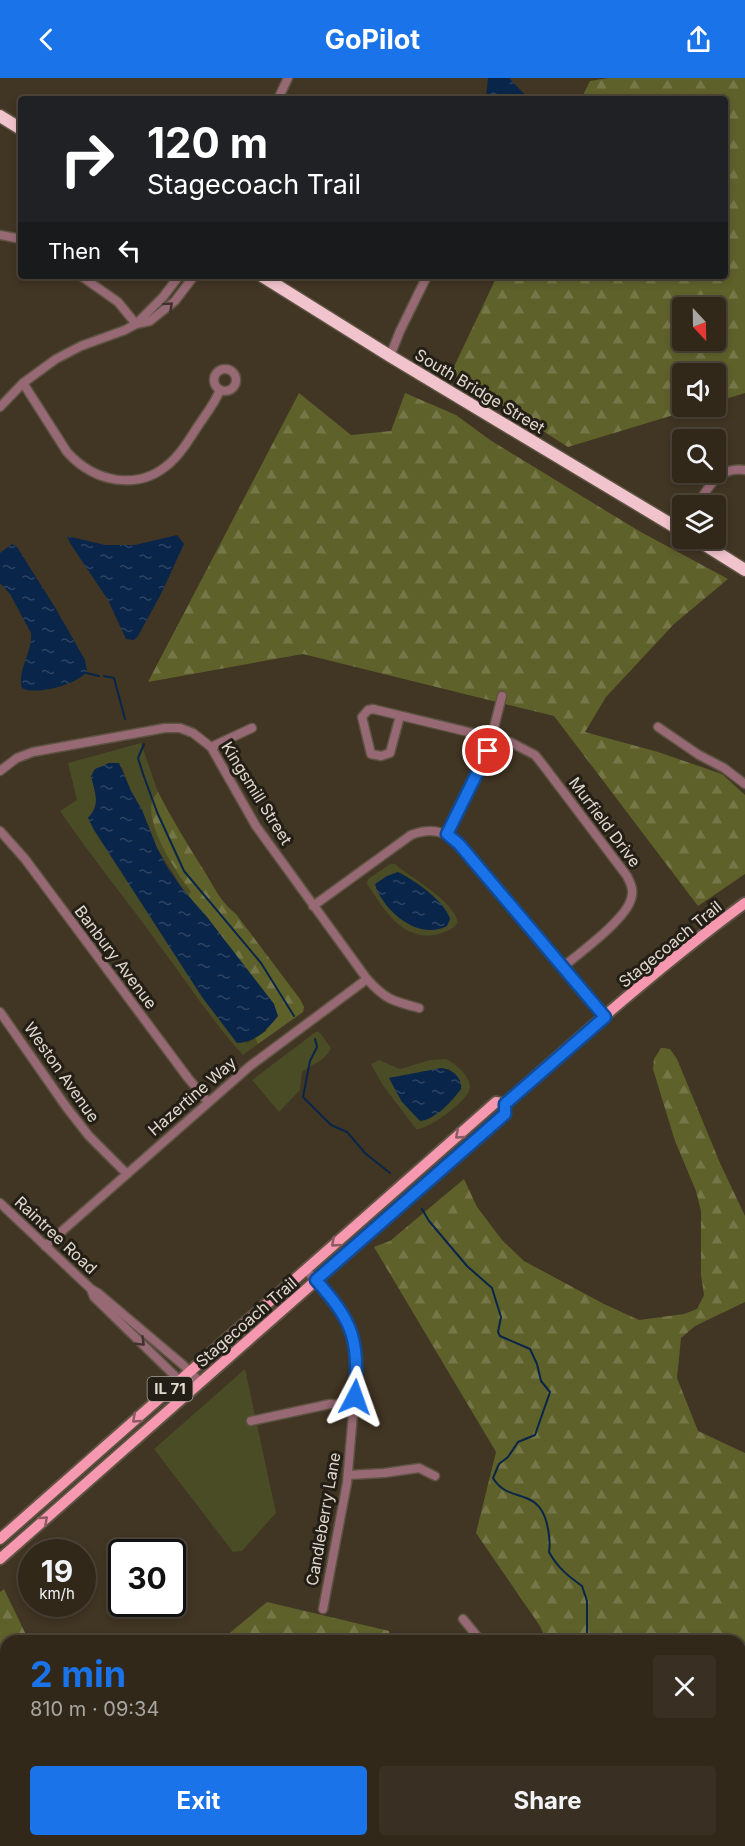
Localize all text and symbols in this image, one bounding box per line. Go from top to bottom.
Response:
icon: back [30,23,63,56]
text: GoPilot [325,23,420,56]
icon: share [682,23,715,56]
text: 120 m [147,117,268,168]
icon: right [48,120,126,198]
text: Stagecoach Trail [147,168,361,201]
icon: left [113,234,146,267]
text: Then [48,238,101,264]
north arrow [672,297,726,351]
map controls [672,297,726,549]
one-way arrow [162,302,173,313]
street label: South Bridge Street [412,344,548,438]
button: sound [672,363,726,417]
button: search [672,429,726,483]
button: layers [672,495,726,549]
pin [462,725,513,776]
icon: arrive [471,734,504,767]
street label: Kingsmill Street [217,738,297,848]
street label: Murfield Drive [565,773,645,871]
street label: Stagecoach Trail [614,896,726,992]
street label: Banbury Avenue [71,901,161,1013]
street label: Weston Avenue [20,1018,104,1126]
street label: Hazertine Way [144,1052,240,1140]
one-way arrow [455,1128,466,1139]
street label: Raintree Road [11,1192,101,1278]
one-way arrow [332,1236,342,1247]
street label: Stagecoach Trail [192,1273,300,1371]
one-way arrow [134,1335,144,1346]
position arrow [323,1365,387,1429]
road number: IL 71 [148,1377,192,1401]
one-way arrow [132,1412,143,1423]
street label: Candleberry Lane [301,1451,345,1587]
one-way arrow [37,1516,48,1527]
speed limit sign: 30 [108,1539,186,1617]
text: 19 [41,1553,73,1589]
text: km/h [39,1584,75,1603]
text: 2 min [30,1652,126,1696]
button: close [653,1655,716,1718]
text: 810 m · 09:34 [30,1697,159,1721]
button: Exit [30,1766,367,1835]
button: Share [379,1766,716,1835]

